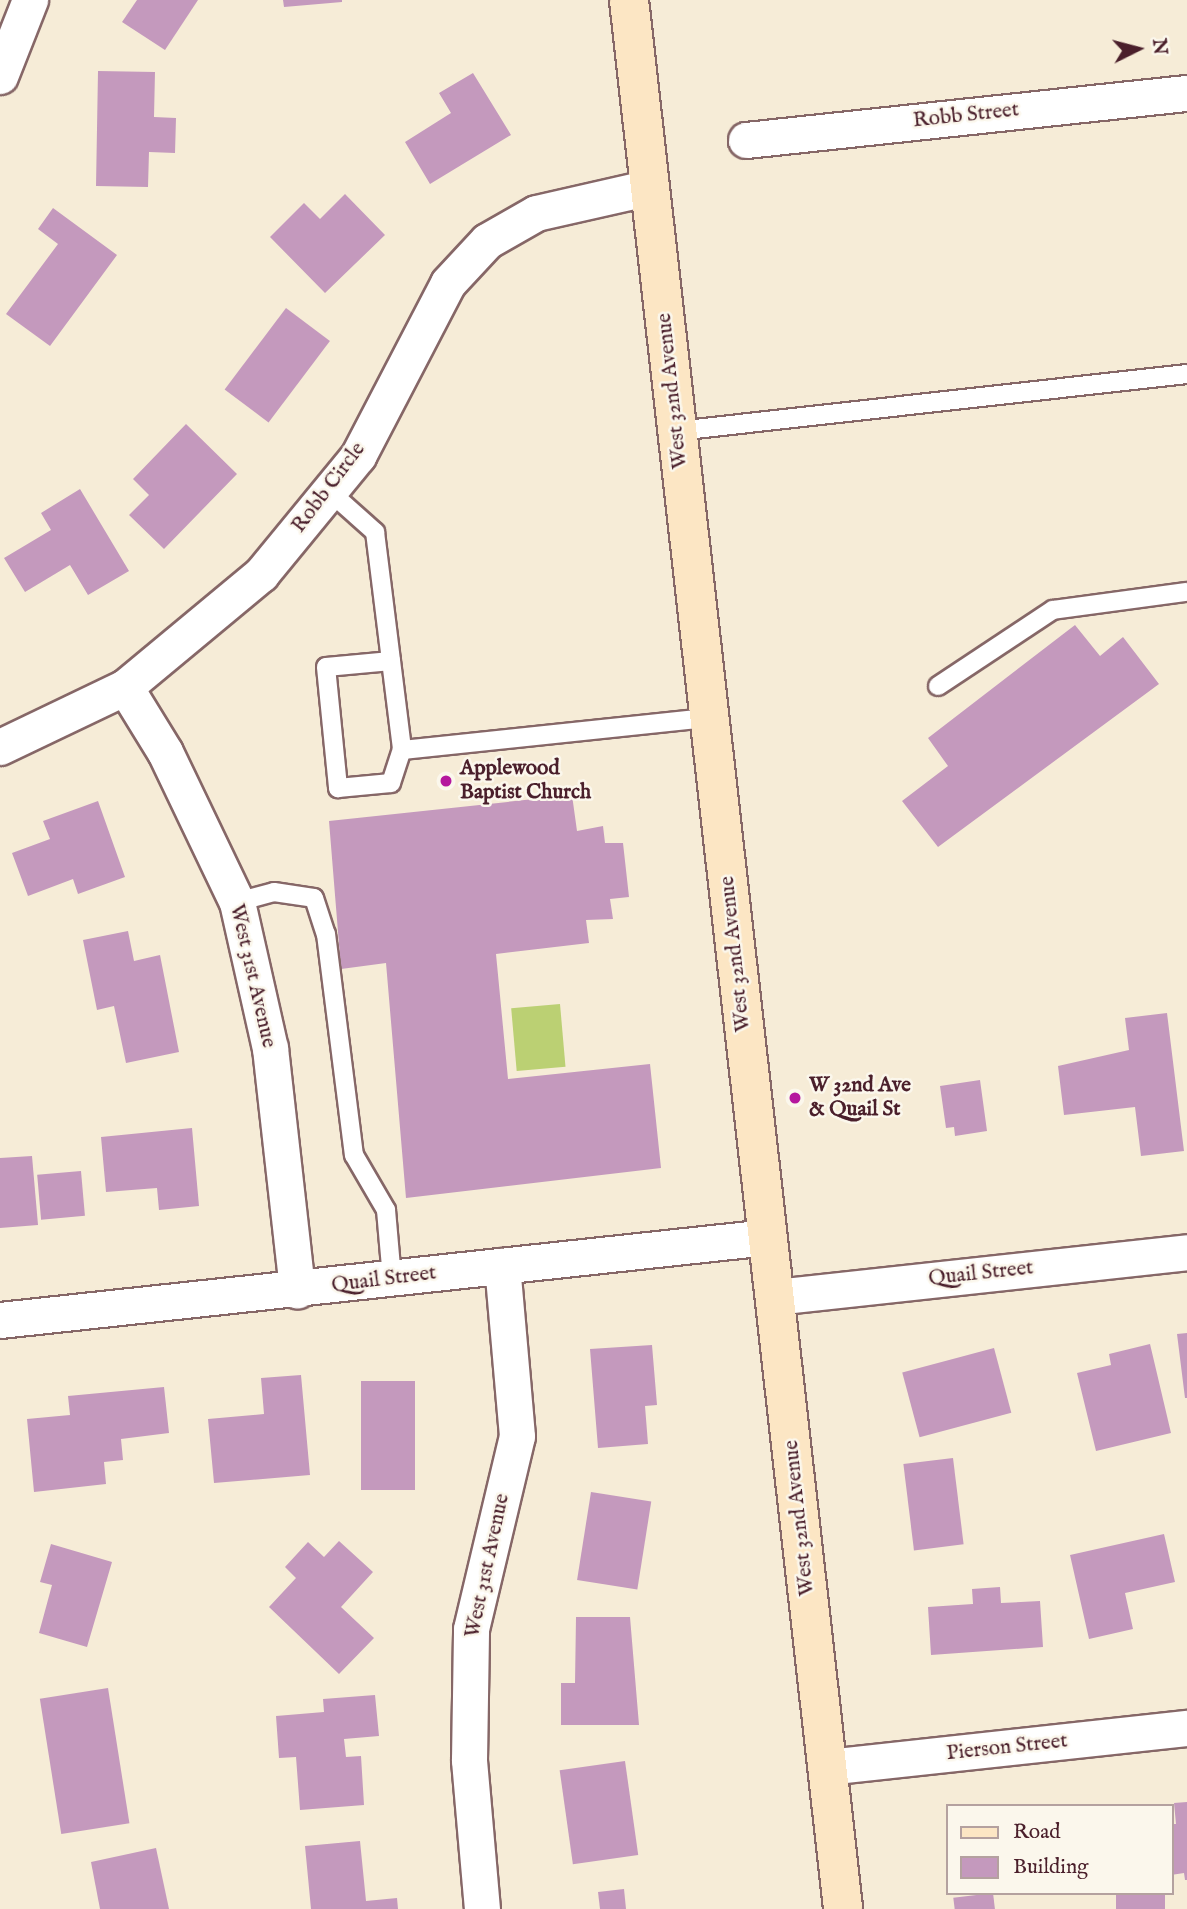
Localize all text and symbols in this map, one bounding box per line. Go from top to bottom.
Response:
north arrow [1103,14,1173,84]
text: N [1146,37,1172,56]
street label: Robb Street [912,98,1020,134]
street label: West 32nd Avenue [652,312,694,470]
street label: Robb Circle [287,438,371,538]
place label: Applewood Baptist Church [460,756,591,806]
marker: Applewood Baptist Church [438,773,454,789]
street label: West 32nd Avenue [715,875,757,1033]
street label: West 31st Avenue [223,902,281,1050]
place label: W 32nd Ave & Quail St [809,1073,911,1123]
marker: W 32nd Ave & Quail St [787,1090,803,1106]
street label: Quail Street [927,1256,1035,1292]
street label: Quail Street [330,1261,438,1299]
street label: West 32nd Avenue [779,1439,821,1597]
street label: West 31st Avenue [460,1492,516,1640]
street label: Pierson Street [945,1729,1069,1767]
legend [946,1804,1173,1895]
text: Road [1013,1819,1060,1846]
text: Building [1013,1854,1088,1881]

